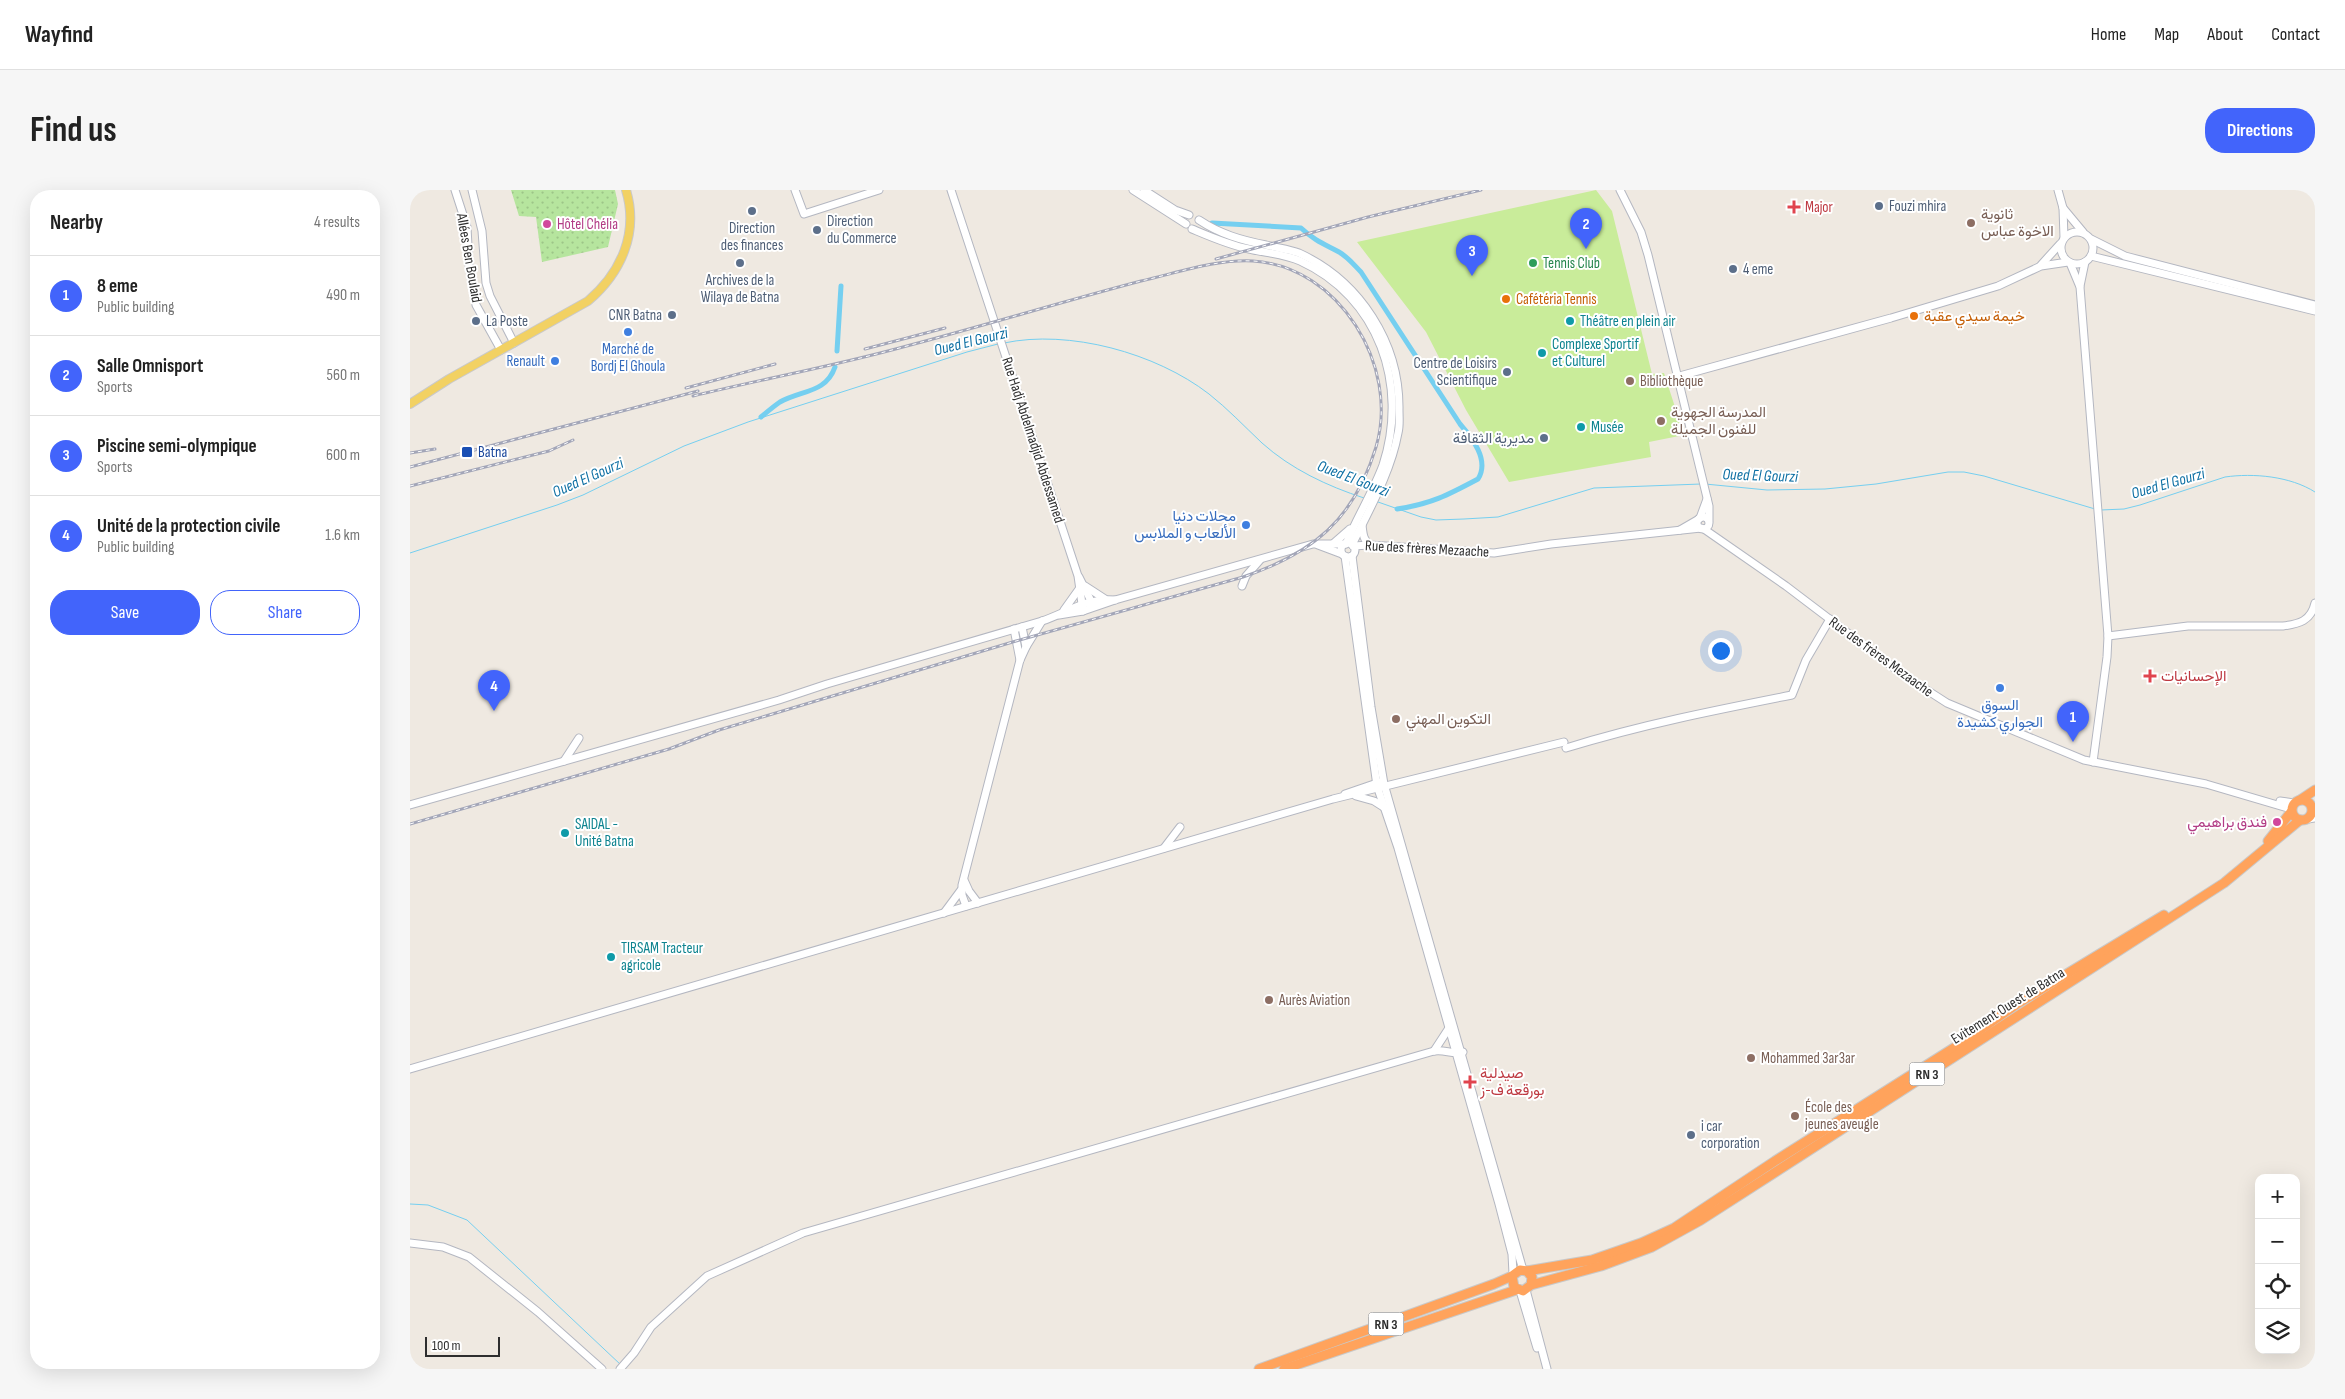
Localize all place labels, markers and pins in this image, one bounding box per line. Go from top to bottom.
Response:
place label: Fouzi mhira [1889,197,1946,216]
place label: Major [1805,198,1834,217]
marker: Major [1787,200,1801,214]
marker: Fouzi mhira [1873,200,1885,212]
marker: Direction des finances [746,205,758,217]
place label: ثانوية الاخوة عباس [1981,205,2054,241]
pin: 2 [1570,208,1602,249]
place label: Direction du Commerce [827,212,897,248]
place label: Hôtel Chélia [557,215,618,234]
marker: ثانوية الاخوة عباس [1965,217,1977,229]
marker: Hôtel Chélia [541,218,553,230]
place label: Direction des finances [721,219,783,255]
marker: Direction du Commerce [811,224,823,236]
pin: 3 [1456,235,1488,276]
place label: Tennis Club [1543,254,1600,273]
marker: Archives de la Wilaya de Batna [734,257,746,269]
marker: Tennis Club [1527,257,1539,269]
place label: 4 eme [1743,260,1773,279]
marker: 4 eme [1727,263,1739,275]
place label: Archives de la Wilaya de Batna [701,271,780,307]
place label: Cafétéria Tennis [1516,290,1597,309]
marker: Cafétéria Tennis [1500,293,1512,305]
place label: CNR Batna [608,306,662,325]
place label: خيمة سيدي عقبة [1924,307,2025,329]
marker: CNR Batna [666,309,678,321]
marker: خيمة سيدي عقبة [1908,310,1920,322]
place label: La Poste [486,312,528,331]
place label: Théâtre en plein air [1580,312,1676,331]
marker: La Poste [470,315,482,327]
marker: Théâtre en plein air [1564,315,1576,327]
marker: Marché de Bordj El Ghoula [622,326,634,338]
place label: Complexe Sportif et Culturel [1552,335,1639,371]
place label: Marché de Bordj El Ghoula [591,340,666,376]
marker: Complexe Sportif et Culturel [1536,347,1548,359]
place label: Renault [506,352,545,371]
place label: Centre de Loisirs Scientifique [1414,354,1497,390]
marker: Renault [549,355,561,367]
marker: Centre de Loisirs Scientifique [1501,366,1513,378]
place label: Bibliothèque [1640,372,1703,391]
marker: Bibliothèque [1624,375,1636,387]
place label: المدرسة الجهوية للفنون الجميلة [1671,403,1766,439]
marker: المدرسة الجهوية للفنون الجميلة [1655,415,1667,427]
place label: Musée [1591,418,1624,437]
marker: Musée [1575,421,1587,433]
place label: مديرية الثقافة [1453,429,1534,448]
marker: مديرية الثقافة [1538,432,1550,444]
place label: Batna [478,443,507,462]
marker: Batna [460,445,474,459]
place label: محلات دنيا الألعاب و الملابس [1134,507,1236,543]
marker: محلات دنيا الألعاب و الملابس [1240,519,1252,531]
place label: الإحسانيات [2161,667,2226,686]
marker: الإحسانيات [2143,669,2157,683]
pin: 4 [478,670,510,711]
marker: السوق الجواري كشيدة [1994,682,2006,694]
place label: السوق الجواري كشيدة [1957,696,2043,735]
pin: 1 [2057,701,2089,742]
place label: التكوين المهني [1406,710,1491,732]
marker: التكوين المهني [1390,713,1402,725]
place label: فندق براهيمي [2187,813,2267,835]
place label: SAIDAL - Unité Batna [575,815,634,851]
marker: فندق براهيمي [2271,816,2283,828]
marker: SAIDAL - Unité Batna [559,827,571,839]
place label: TIRSAM Tracteur agricole [621,939,704,975]
marker: TIRSAM Tracteur agricole [605,951,617,963]
place label: Aurès Aviation [1278,991,1350,1010]
marker: Aurès Aviation [1263,994,1275,1006]
place label: Mohammed 3ar3ar [1761,1049,1856,1068]
marker: Mohammed 3ar3ar [1745,1052,1757,1064]
place label: صيدلية بورقعة ف-ز [1479,1064,1544,1100]
marker: صيدلية بورقعة ف-ز [1464,1076,1476,1088]
place label: École des jeunes aveugle [1804,1098,1879,1134]
marker: École des jeunes aveugle [1789,1110,1801,1122]
place label: i car corporation [1701,1117,1760,1153]
marker: i car corporation [1685,1129,1697,1141]

